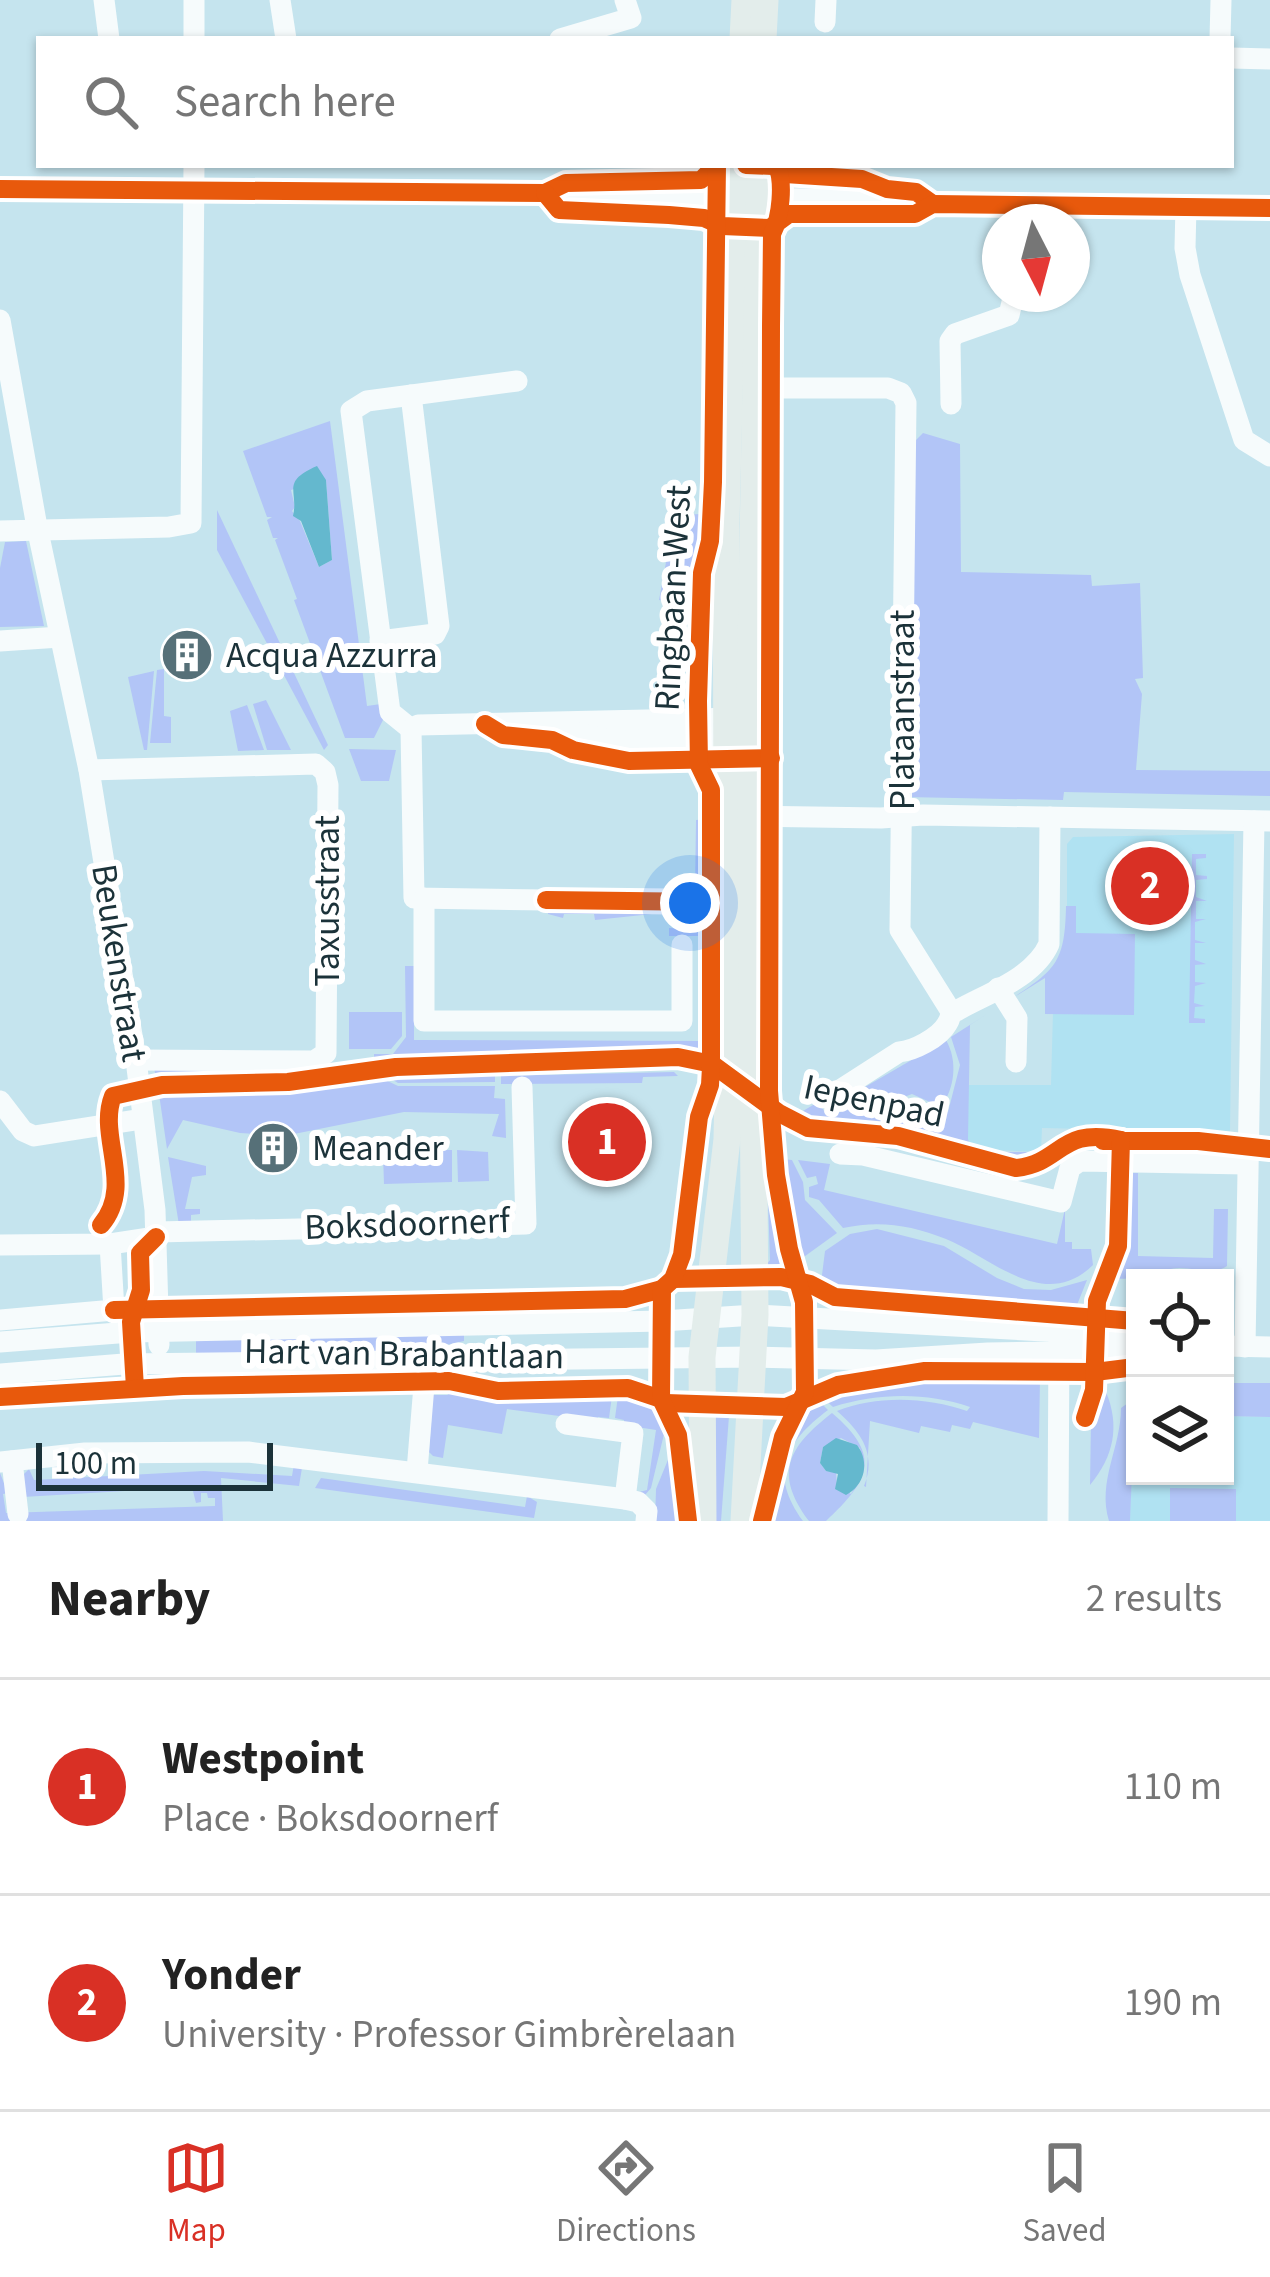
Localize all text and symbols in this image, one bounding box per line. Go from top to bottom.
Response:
search box [36,36,1234,168]
icon: search [78,69,144,135]
text: Search here [174,70,396,134]
north arrow [982,204,1090,312]
street label: Ringbaan-West [642,484,704,712]
street label: Plataanstraat [877,610,928,810]
building icon: Acqua Azzurra [159,627,215,683]
place label: Acqua Azzurra [226,630,438,681]
street label: Taxusstraat [302,815,353,987]
pin: 2 [1111,841,1189,931]
street label: Beukenstraat [78,861,160,1065]
your location [660,873,720,933]
street label: Iepenpad [799,1061,949,1141]
pin: 1 [568,1097,646,1187]
building icon: Meander [245,1120,301,1176]
place label: Meander [312,1123,444,1174]
street label: Boksdoornerf [303,1195,512,1253]
map controls [1126,1269,1234,1485]
button: locate [1126,1269,1234,1377]
street label: Hart van Brabantlaan [244,1326,564,1382]
button: layers [1126,1377,1234,1485]
scale bar [36,1437,273,1490]
text: 100 m [54,1440,137,1487]
text: Nearby [48,1563,210,1635]
text: 2 results [1086,1571,1222,1627]
text: Westpoint [162,1727,364,1791]
text: 1 [77,1759,97,1815]
text: 110 m [1124,1759,1222,1815]
text: Place · Boksdoornerf [162,1791,498,1847]
text: Yonder [162,1943,301,2007]
text: 2 [77,1975,97,2031]
text: 190 m [1124,1975,1222,2031]
text: University · Professor Gimbrèrelaan [162,2007,736,2063]
tab: Map [163,2135,229,2254]
tab: Directions [556,2135,696,2254]
tab: Saved [1022,2135,1107,2254]

